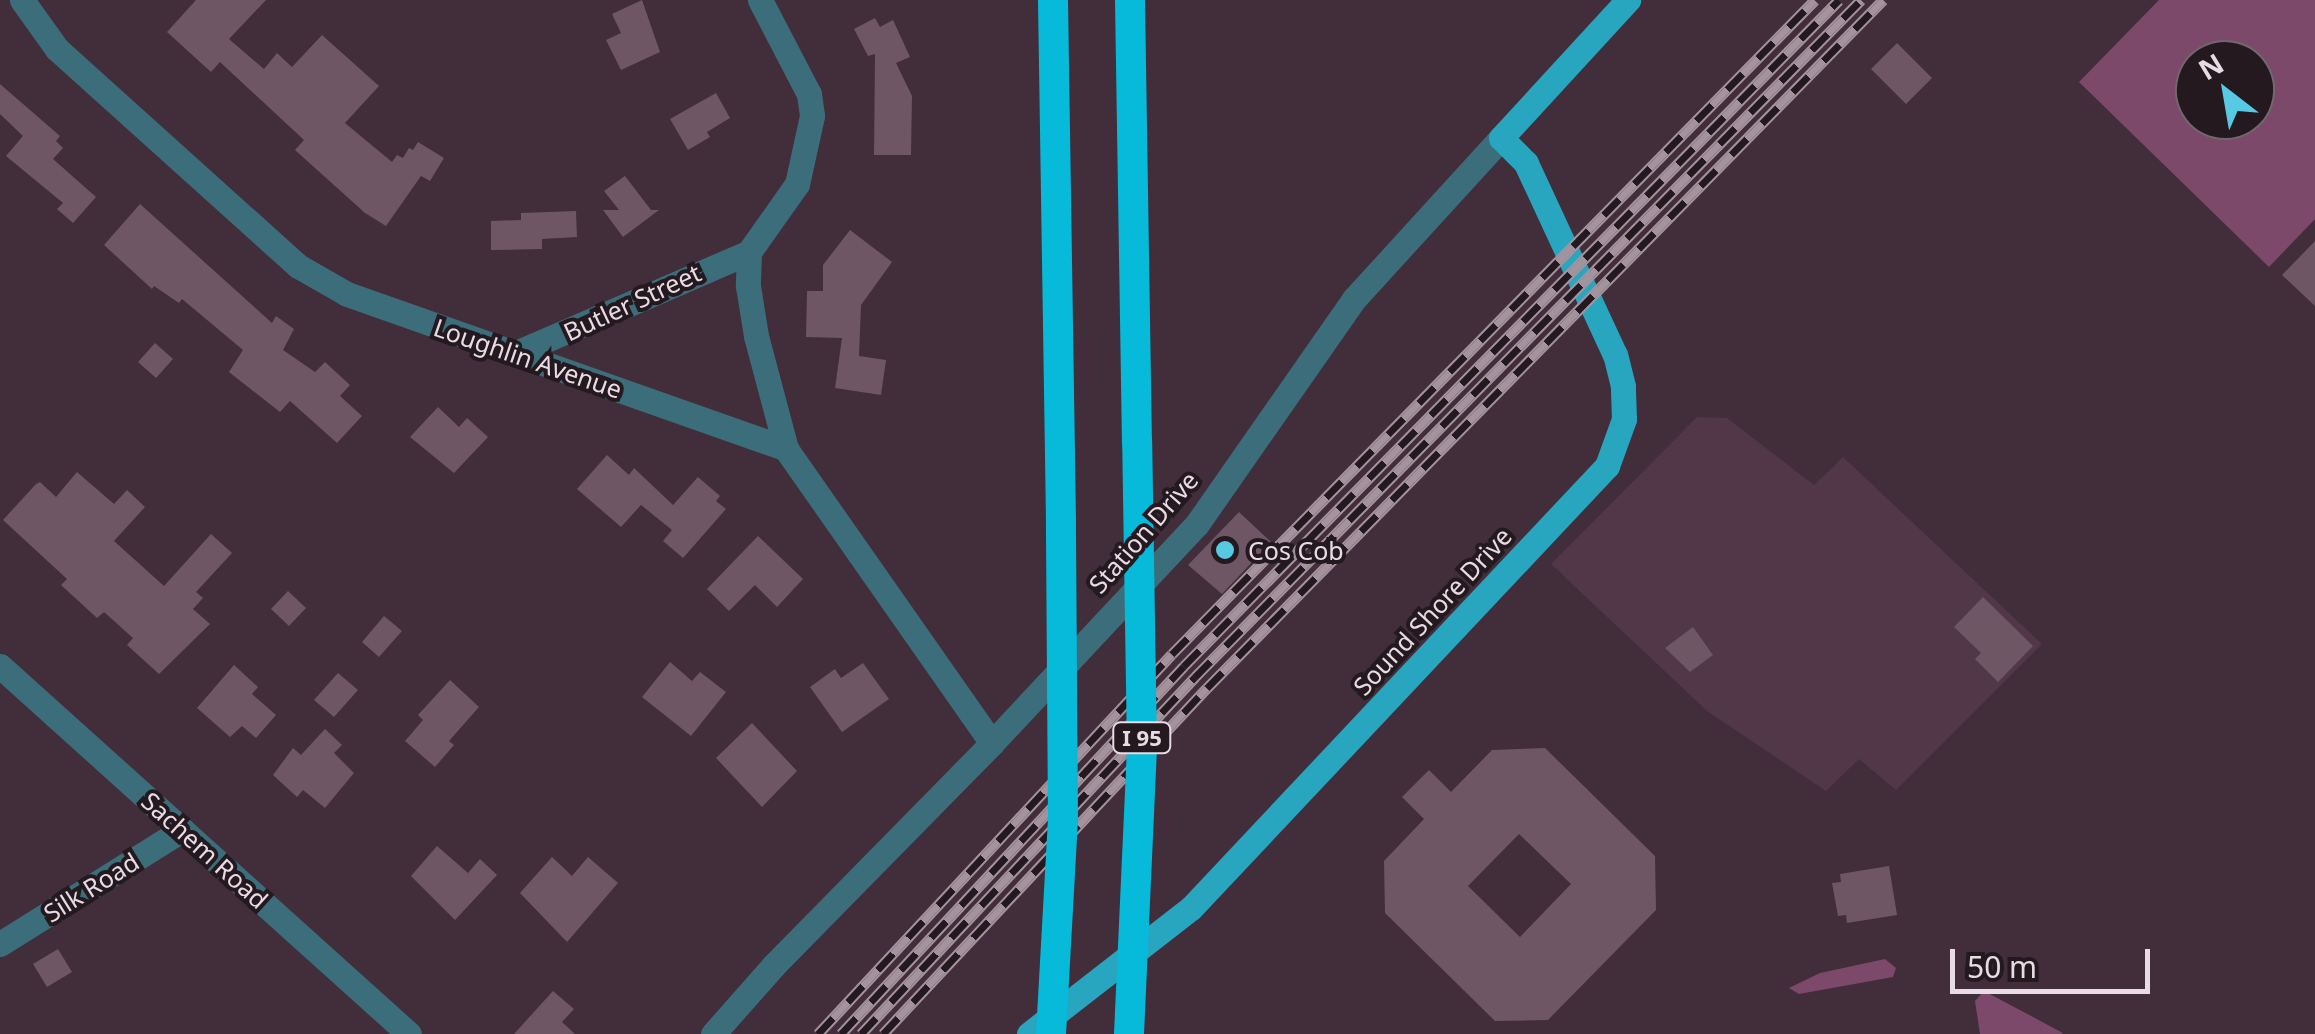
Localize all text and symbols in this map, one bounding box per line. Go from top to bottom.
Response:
north arrow [2175,40,2275,140]
text: N [2191,44,2230,88]
street label: Butler Street [559,257,705,347]
street label: Loughlin Avenue [430,312,626,404]
street label: Station Drive [1082,465,1204,599]
street label: Sound Shore Drive [1347,521,1517,701]
place label: Cos Cob [1248,535,1344,565]
marker: Cos Cob [1212,537,1238,563]
road number: I 95 [1112,721,1172,755]
street label: Sachem Road [136,786,274,914]
street label: Silk Road [38,846,144,928]
scale bar [1955,929,2155,991]
text: 50 m [1967,946,2037,987]

